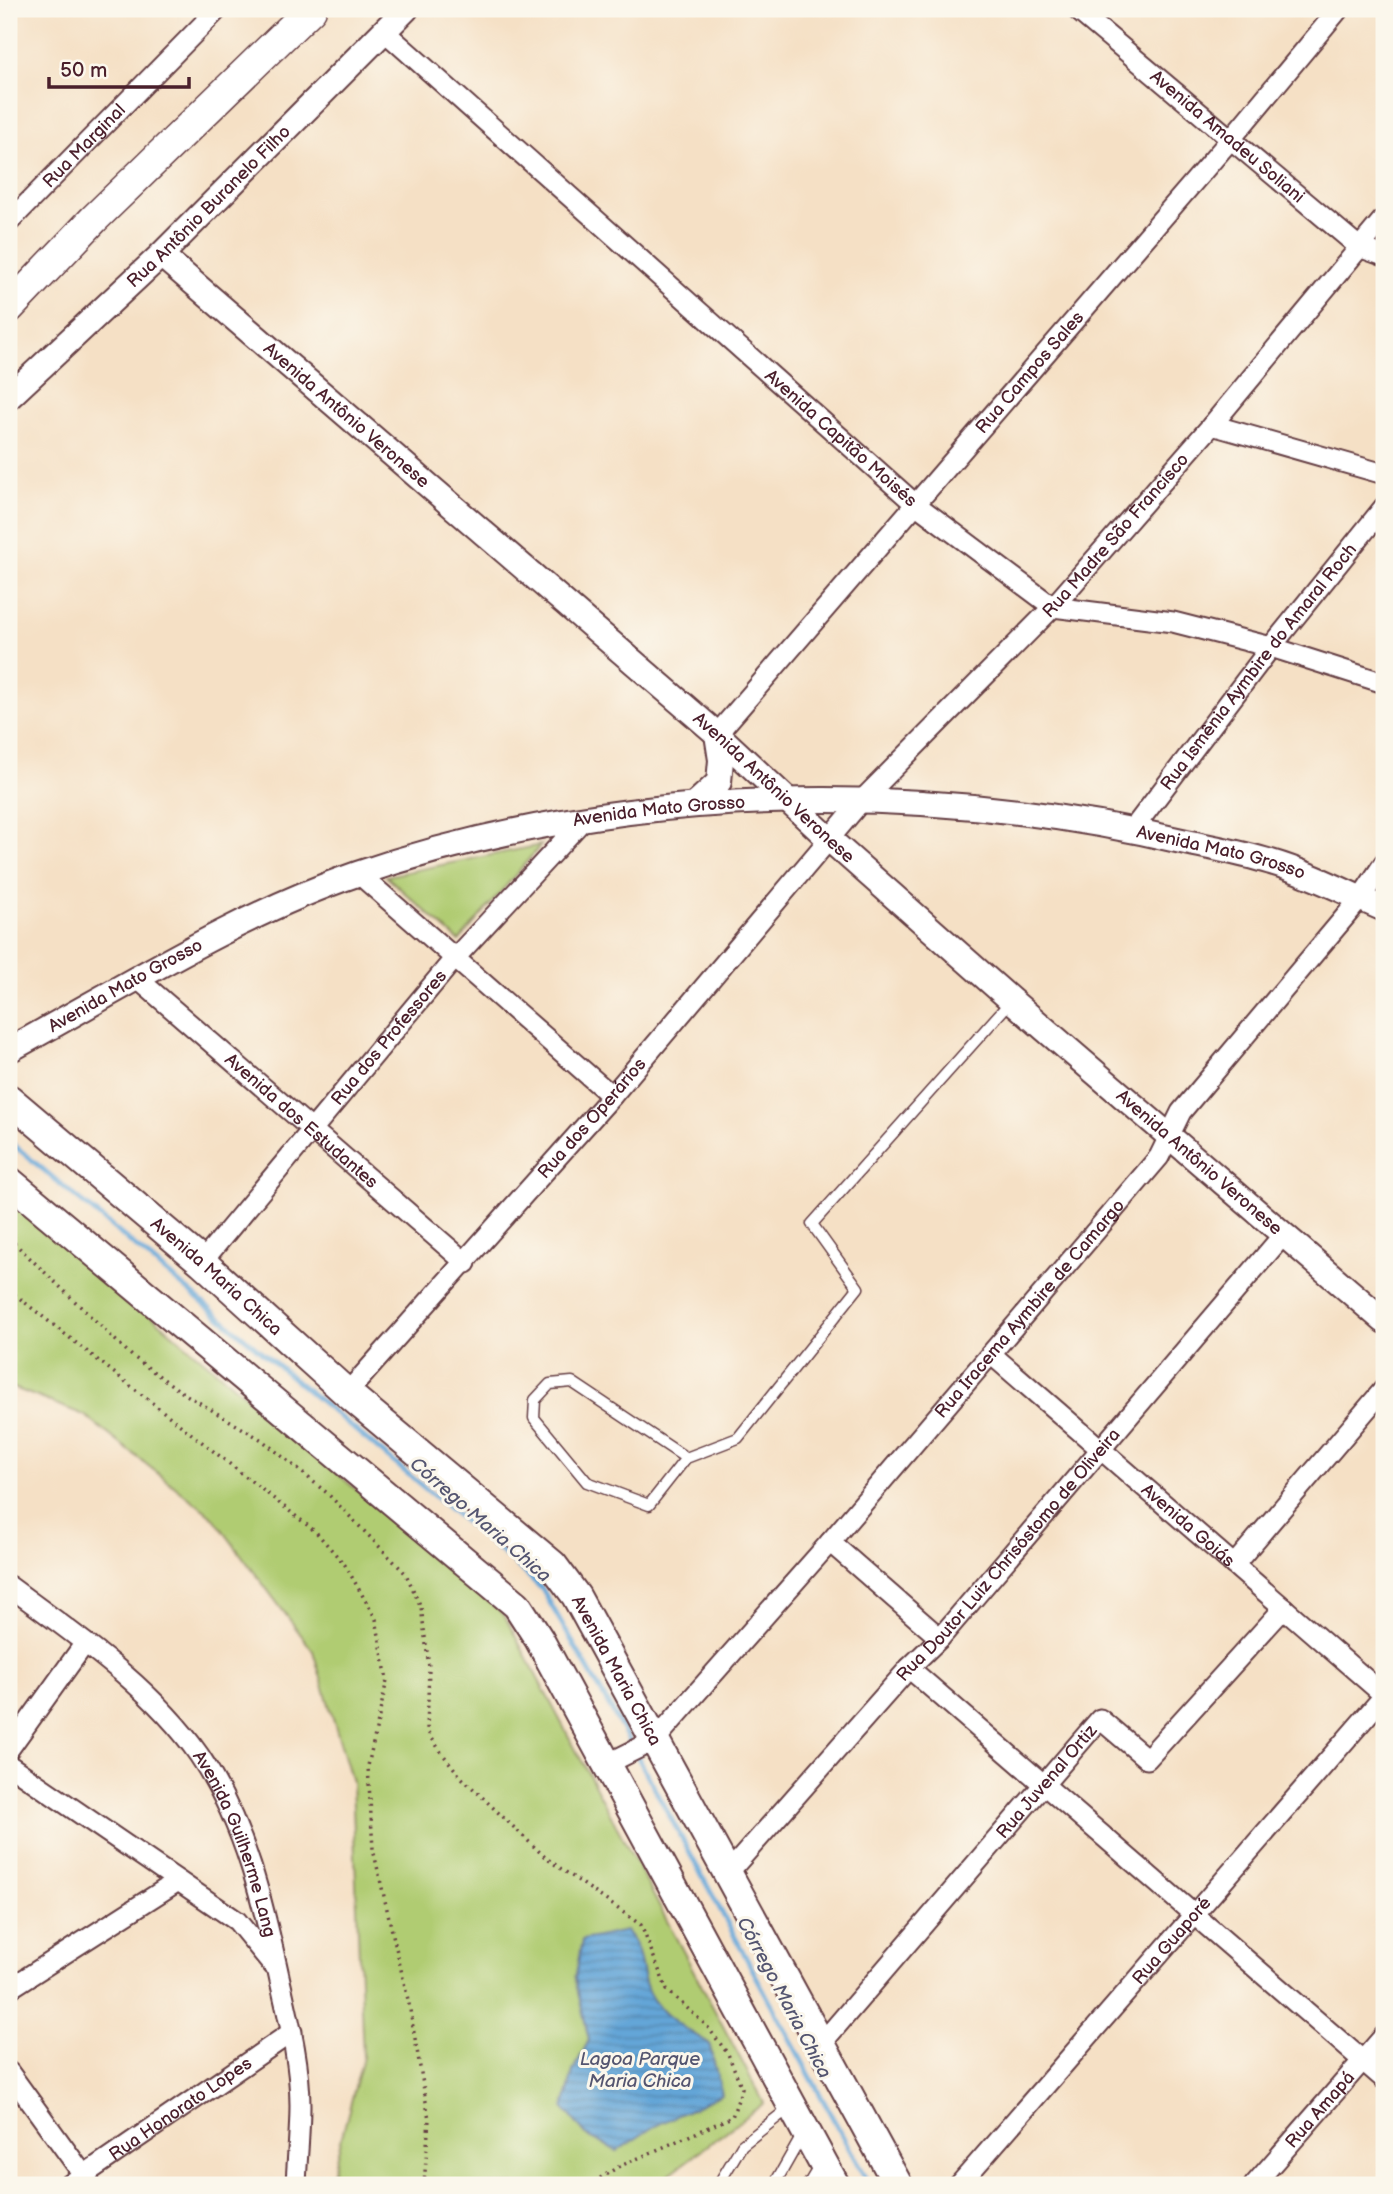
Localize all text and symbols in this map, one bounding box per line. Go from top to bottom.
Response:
scale bar [49,46,189,90]
text: 50 m [60,58,107,83]
street label: Avenida Amadeu Soliani [1146,66,1309,208]
street label: Rua Marginal [39,100,130,192]
street label: Rua Antônio Buranelo Filho [123,121,295,292]
street label: Rua Campos Sales [971,307,1088,438]
street label: Avenida Antônio Veronese [259,338,434,493]
street label: Avenida Capitão Moisés [760,365,921,512]
street label: Rua Madre São Francisco [1038,449,1193,622]
street label: Rua Ismênia Aymbire do Amaral Roch [1156,539,1361,795]
street label: Avenida Antônio Veronese [689,708,859,868]
street label: Avenida Mato Grosso [571,792,746,831]
street label: Avenida Mato Grosso [1135,821,1308,884]
street label: Avenida Mato Grosso [45,934,206,1037]
street label: Rua dos Professores [327,966,451,1110]
street label: Avenida dos Estudantes [221,1049,382,1193]
street label: Rua dos Operários [533,1054,651,1183]
street label: Avenida Antônio Veronese [1112,1085,1287,1240]
street label: Rua Iracema Aymbire de Camargo [931,1195,1129,1422]
street label: Avenida Maria Chica [146,1213,286,1340]
street label: Rua Doutor Luiz Chrisóstomo de Oliveira [892,1424,1125,1686]
water label: Córrego Maria Chica [405,1453,555,1588]
street label: Avenida Goiás [1137,1479,1239,1572]
street label: Avenida Maria Chica [567,1592,666,1749]
street label: Rua Juvenal Ortiz [992,1720,1102,1843]
street label: Avenida Guilherme Lang [188,1747,280,1939]
street label: Rua Guaporé [1128,1893,1216,1989]
water label: Córrego Maria Chica [731,1913,836,2082]
water label: Lagoa Parque Maria Chica [580,2048,700,2093]
street label: Rua Honorato Lopes [105,2053,256,2165]
street label: Rua Amapá [1281,2067,1359,2153]

